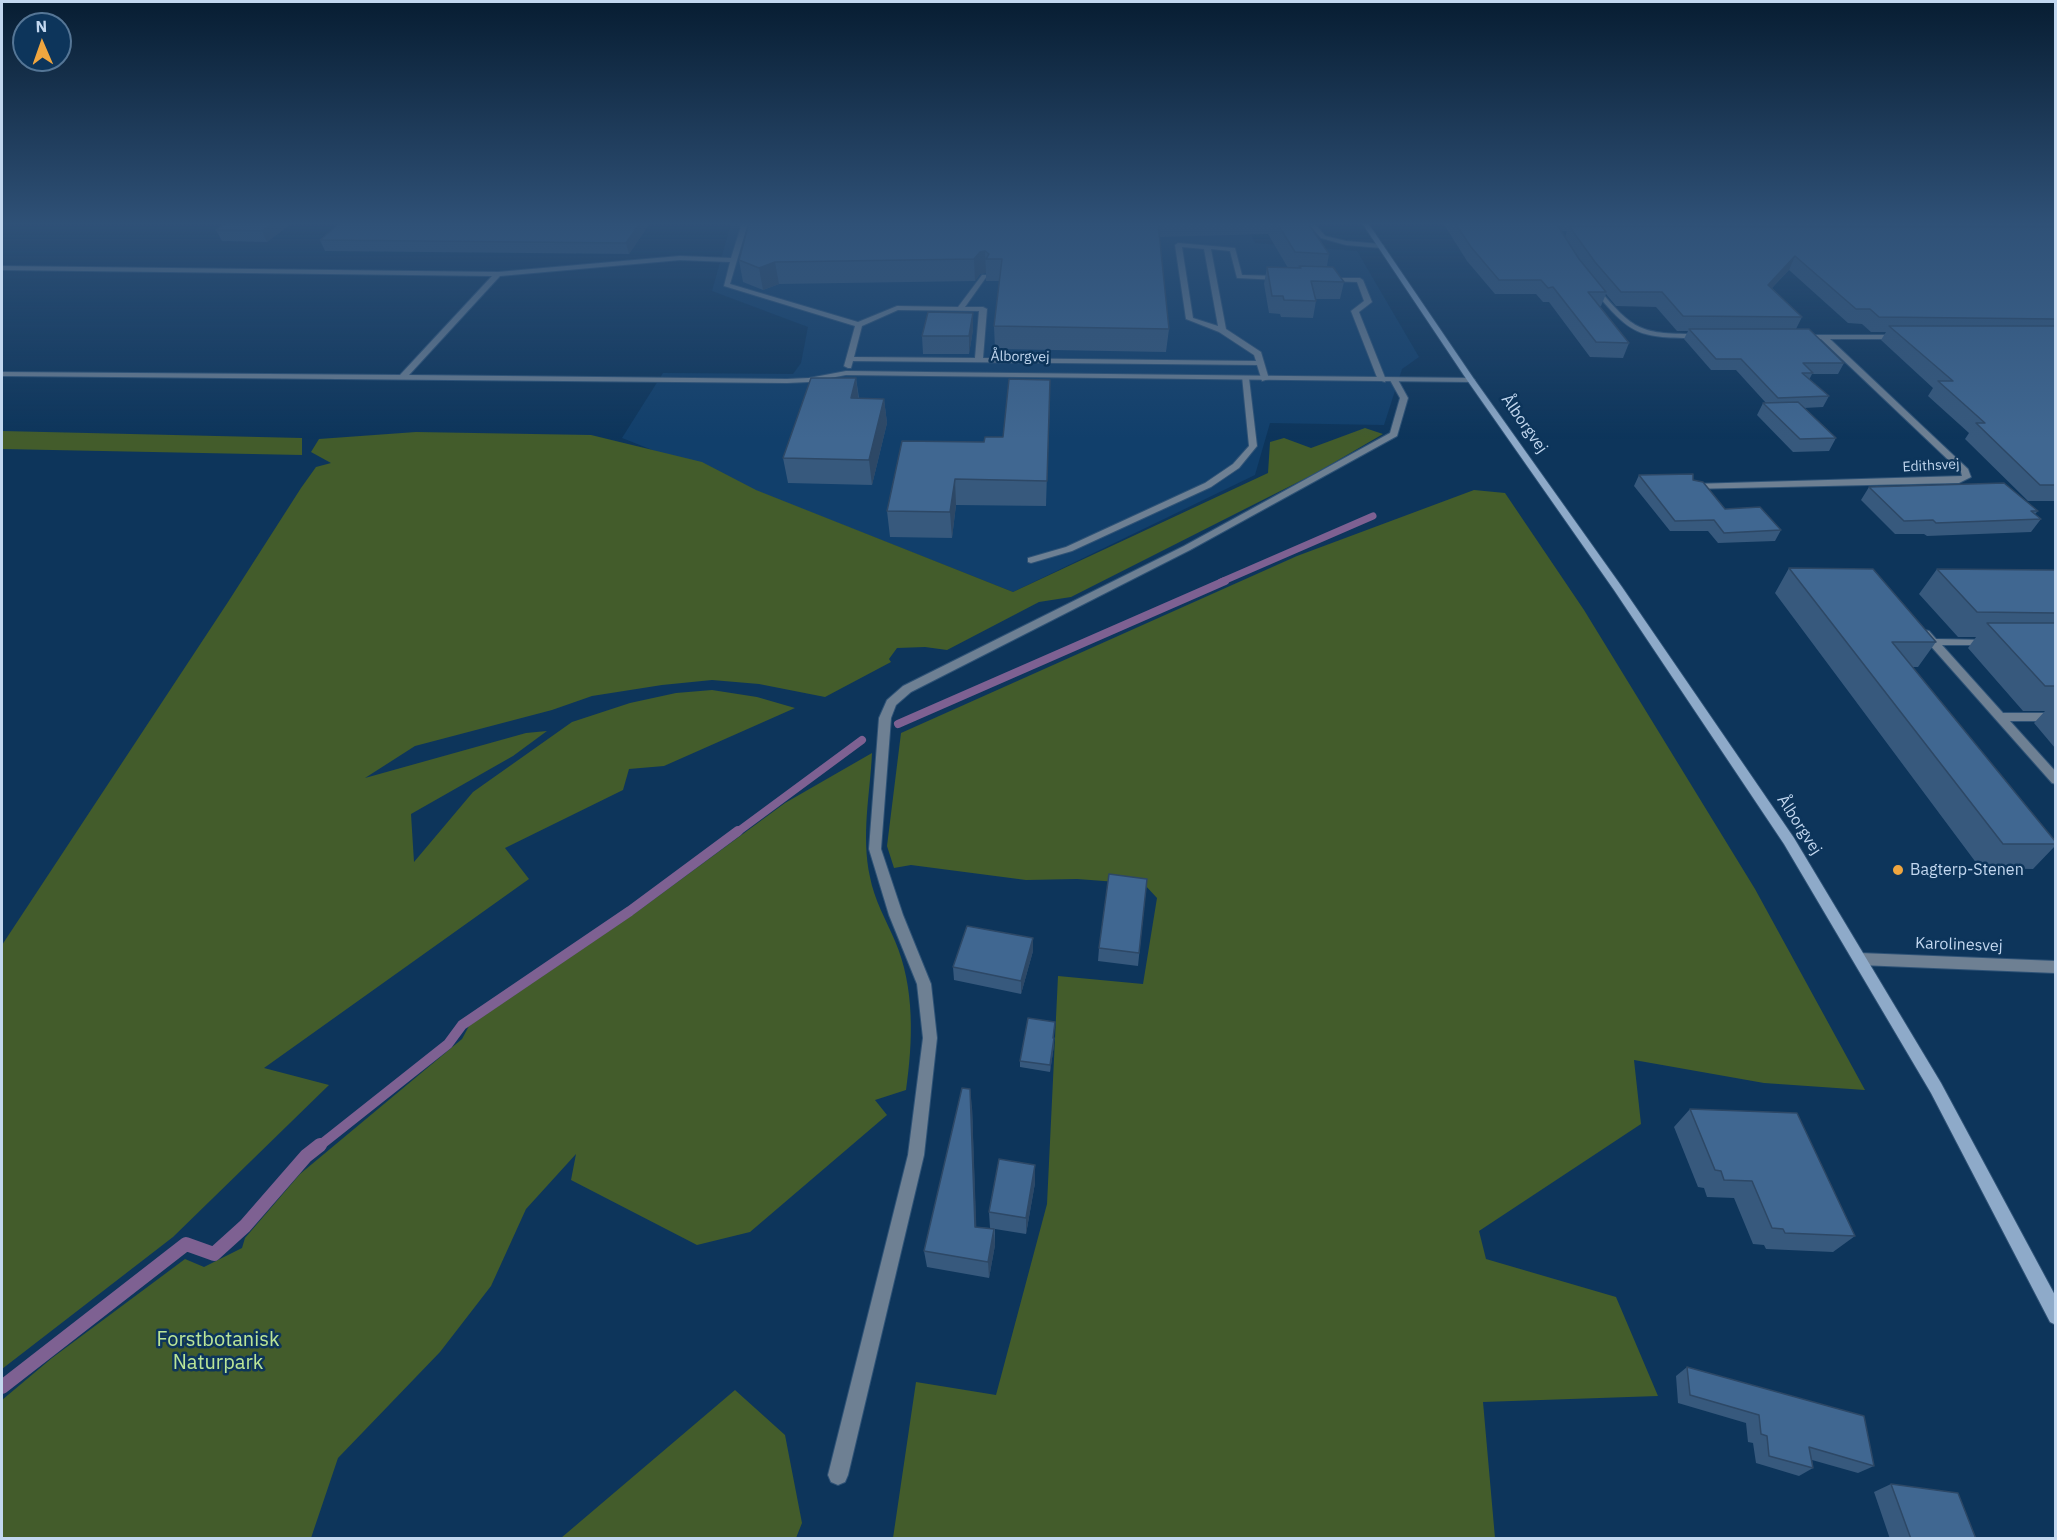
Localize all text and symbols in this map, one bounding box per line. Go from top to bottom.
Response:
north arrow [12,12,72,72]
text: N [35,16,48,36]
street label: Ålborgvej [990,348,1050,366]
street label: Ålborgvej [1497,391,1551,457]
street label: Edithsvej [1902,456,1960,476]
street label: Ålborgvej [1773,792,1825,858]
place label: Bagterp-Stenen [1910,860,2024,880]
marker: Bagterp-Stenen [1891,863,1905,877]
street label: Karolinesvej [1915,934,2003,956]
park label: Forstbotanisk Naturpark [157,1328,279,1375]

